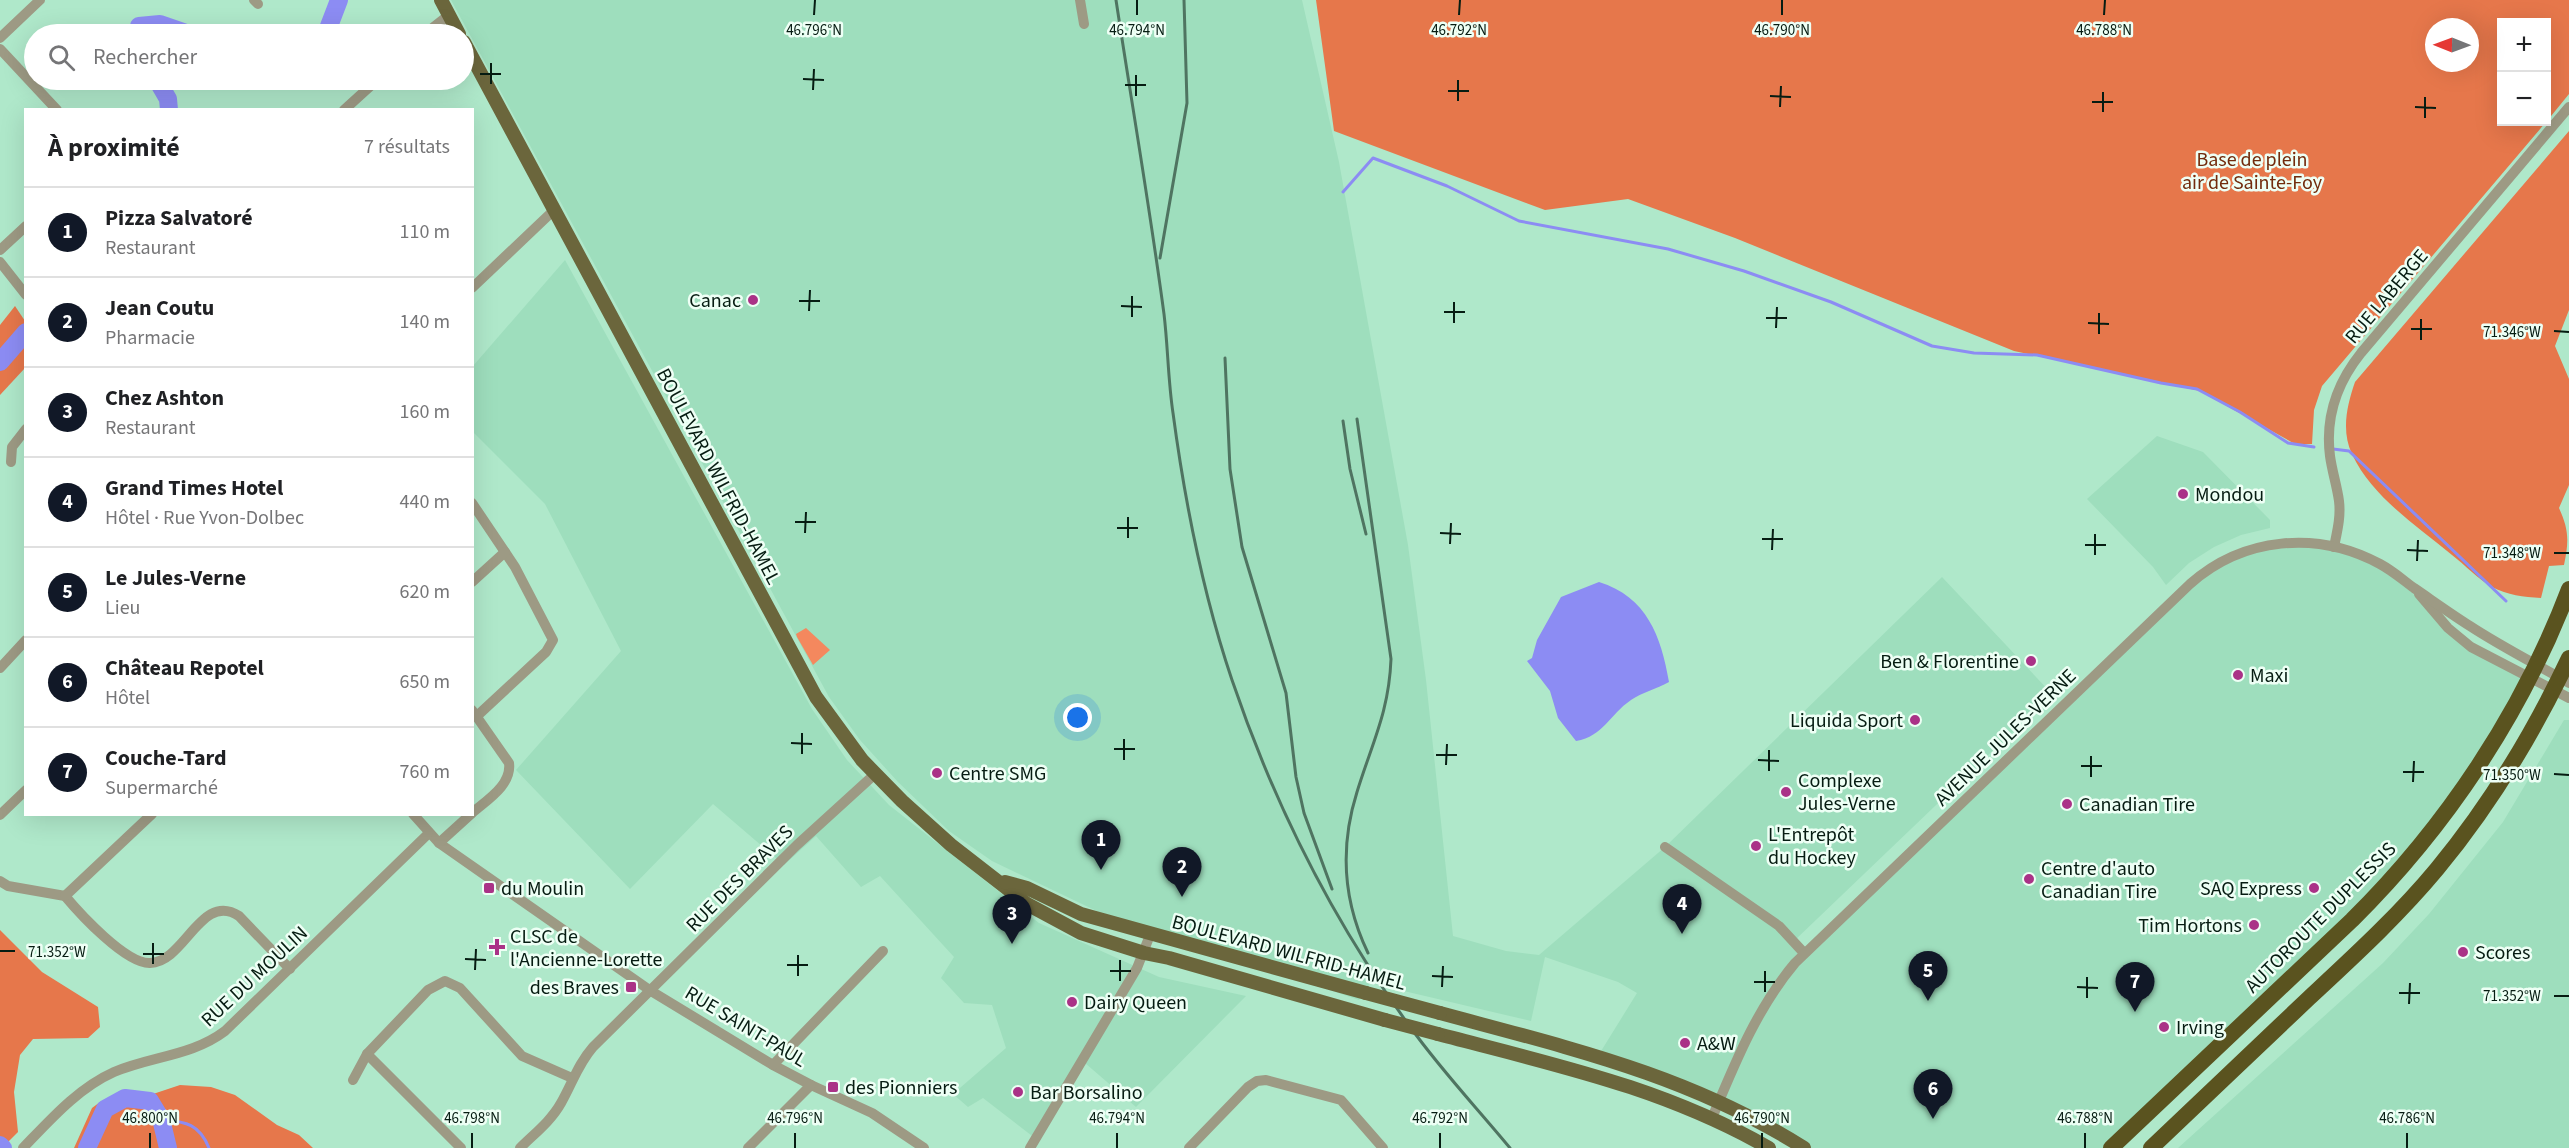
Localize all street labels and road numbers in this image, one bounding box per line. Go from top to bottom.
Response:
street label: RUE LABERGE [2339,243,2435,350]
street label: BOULEVARD WILFRID-HAMEL [649,363,787,590]
street label: AVENUE JULES-VERNE [1929,663,2083,813]
street label: RUE DES BRAVES [680,819,800,939]
street label: AUTOROUTE DUPLESSIS [2239,836,2403,1000]
street label: BOULEVARD WILFRID-HAMEL [1169,908,1409,998]
street label: RUE DU MOULIN [195,920,314,1034]
street label: RUE SAINT-PAUL [679,979,812,1074]

